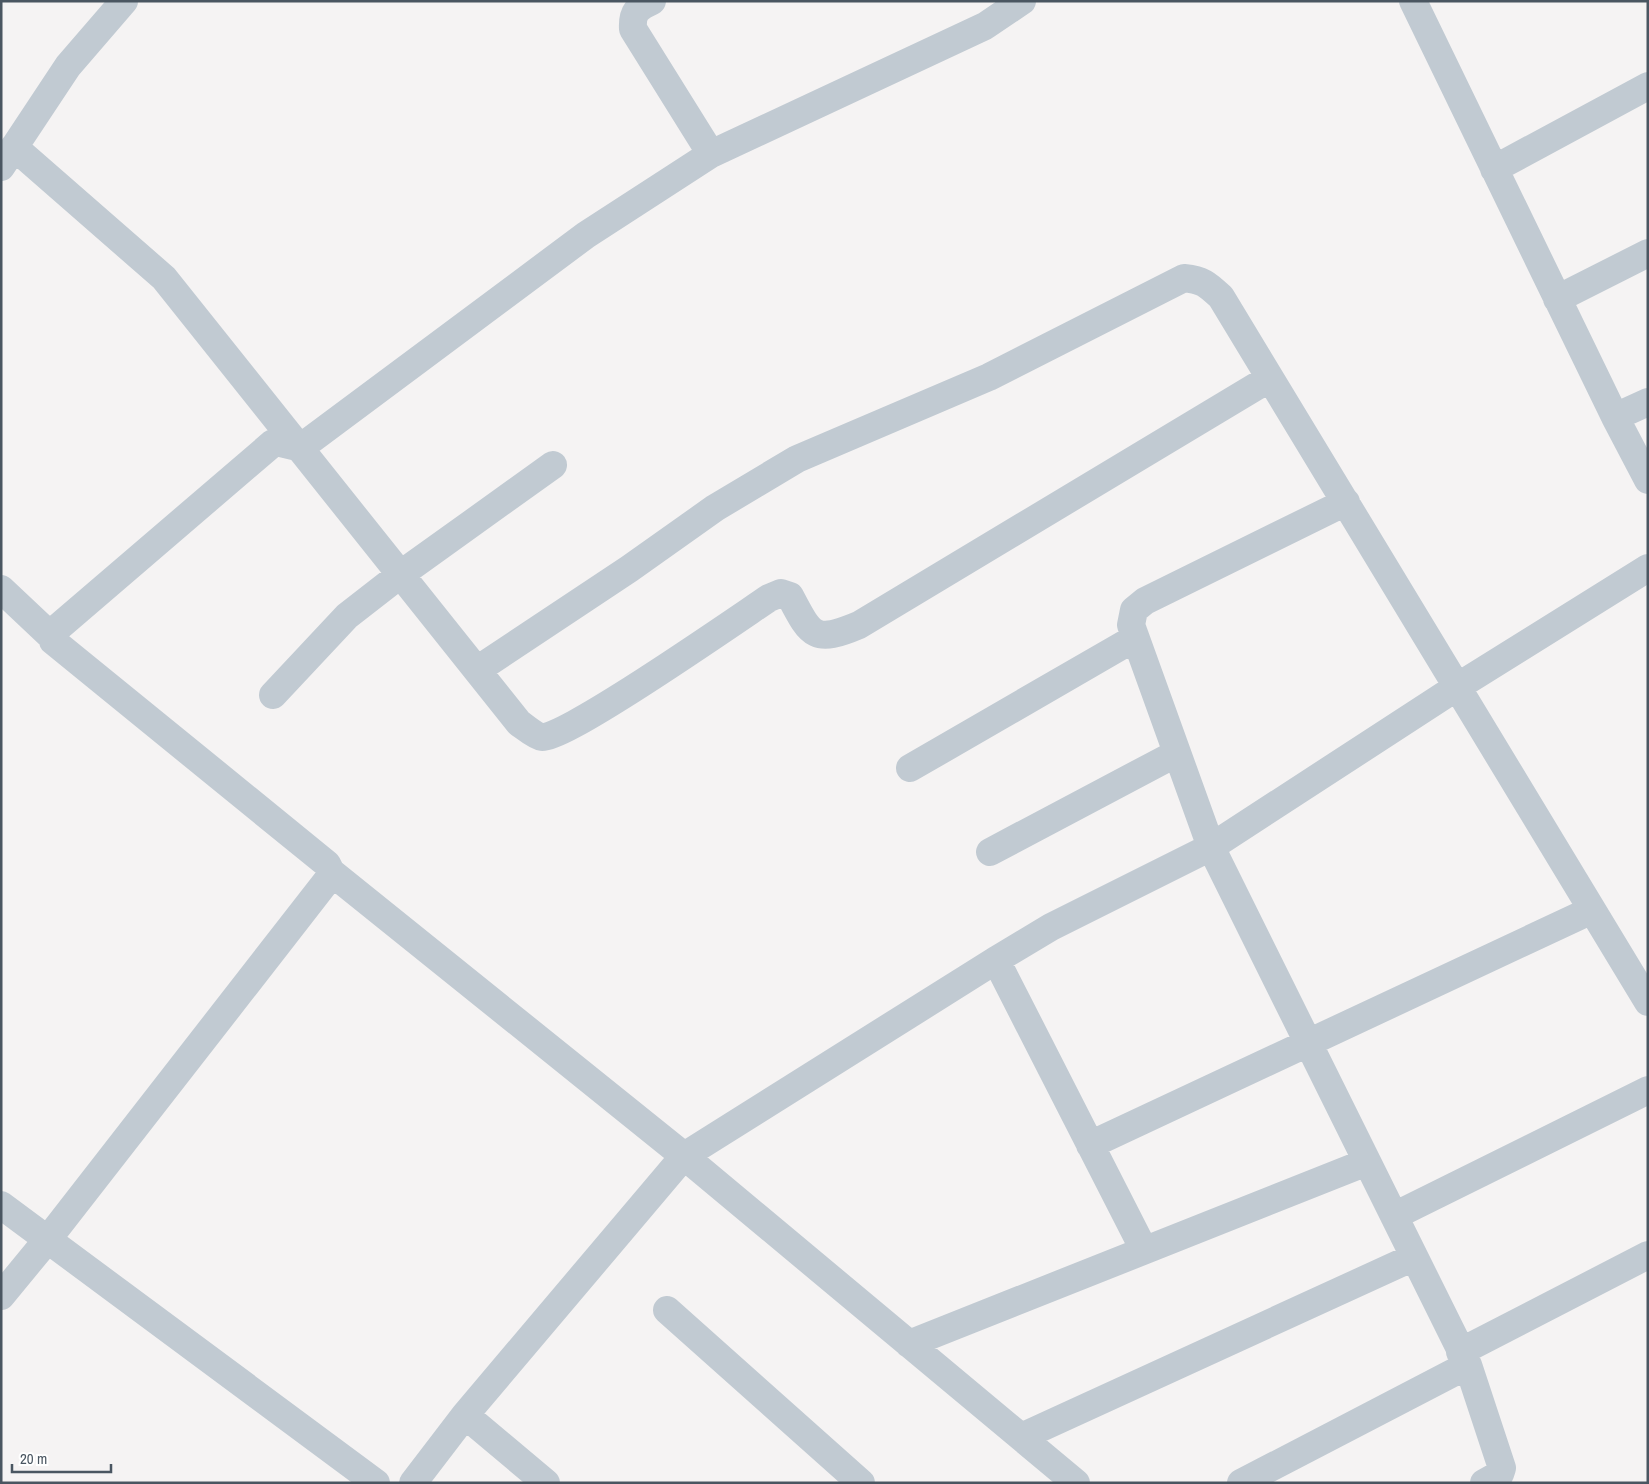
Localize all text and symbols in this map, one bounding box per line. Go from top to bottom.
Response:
scale bar [12,1442,111,1474]
text: 20 m [20,1448,47,1469]

